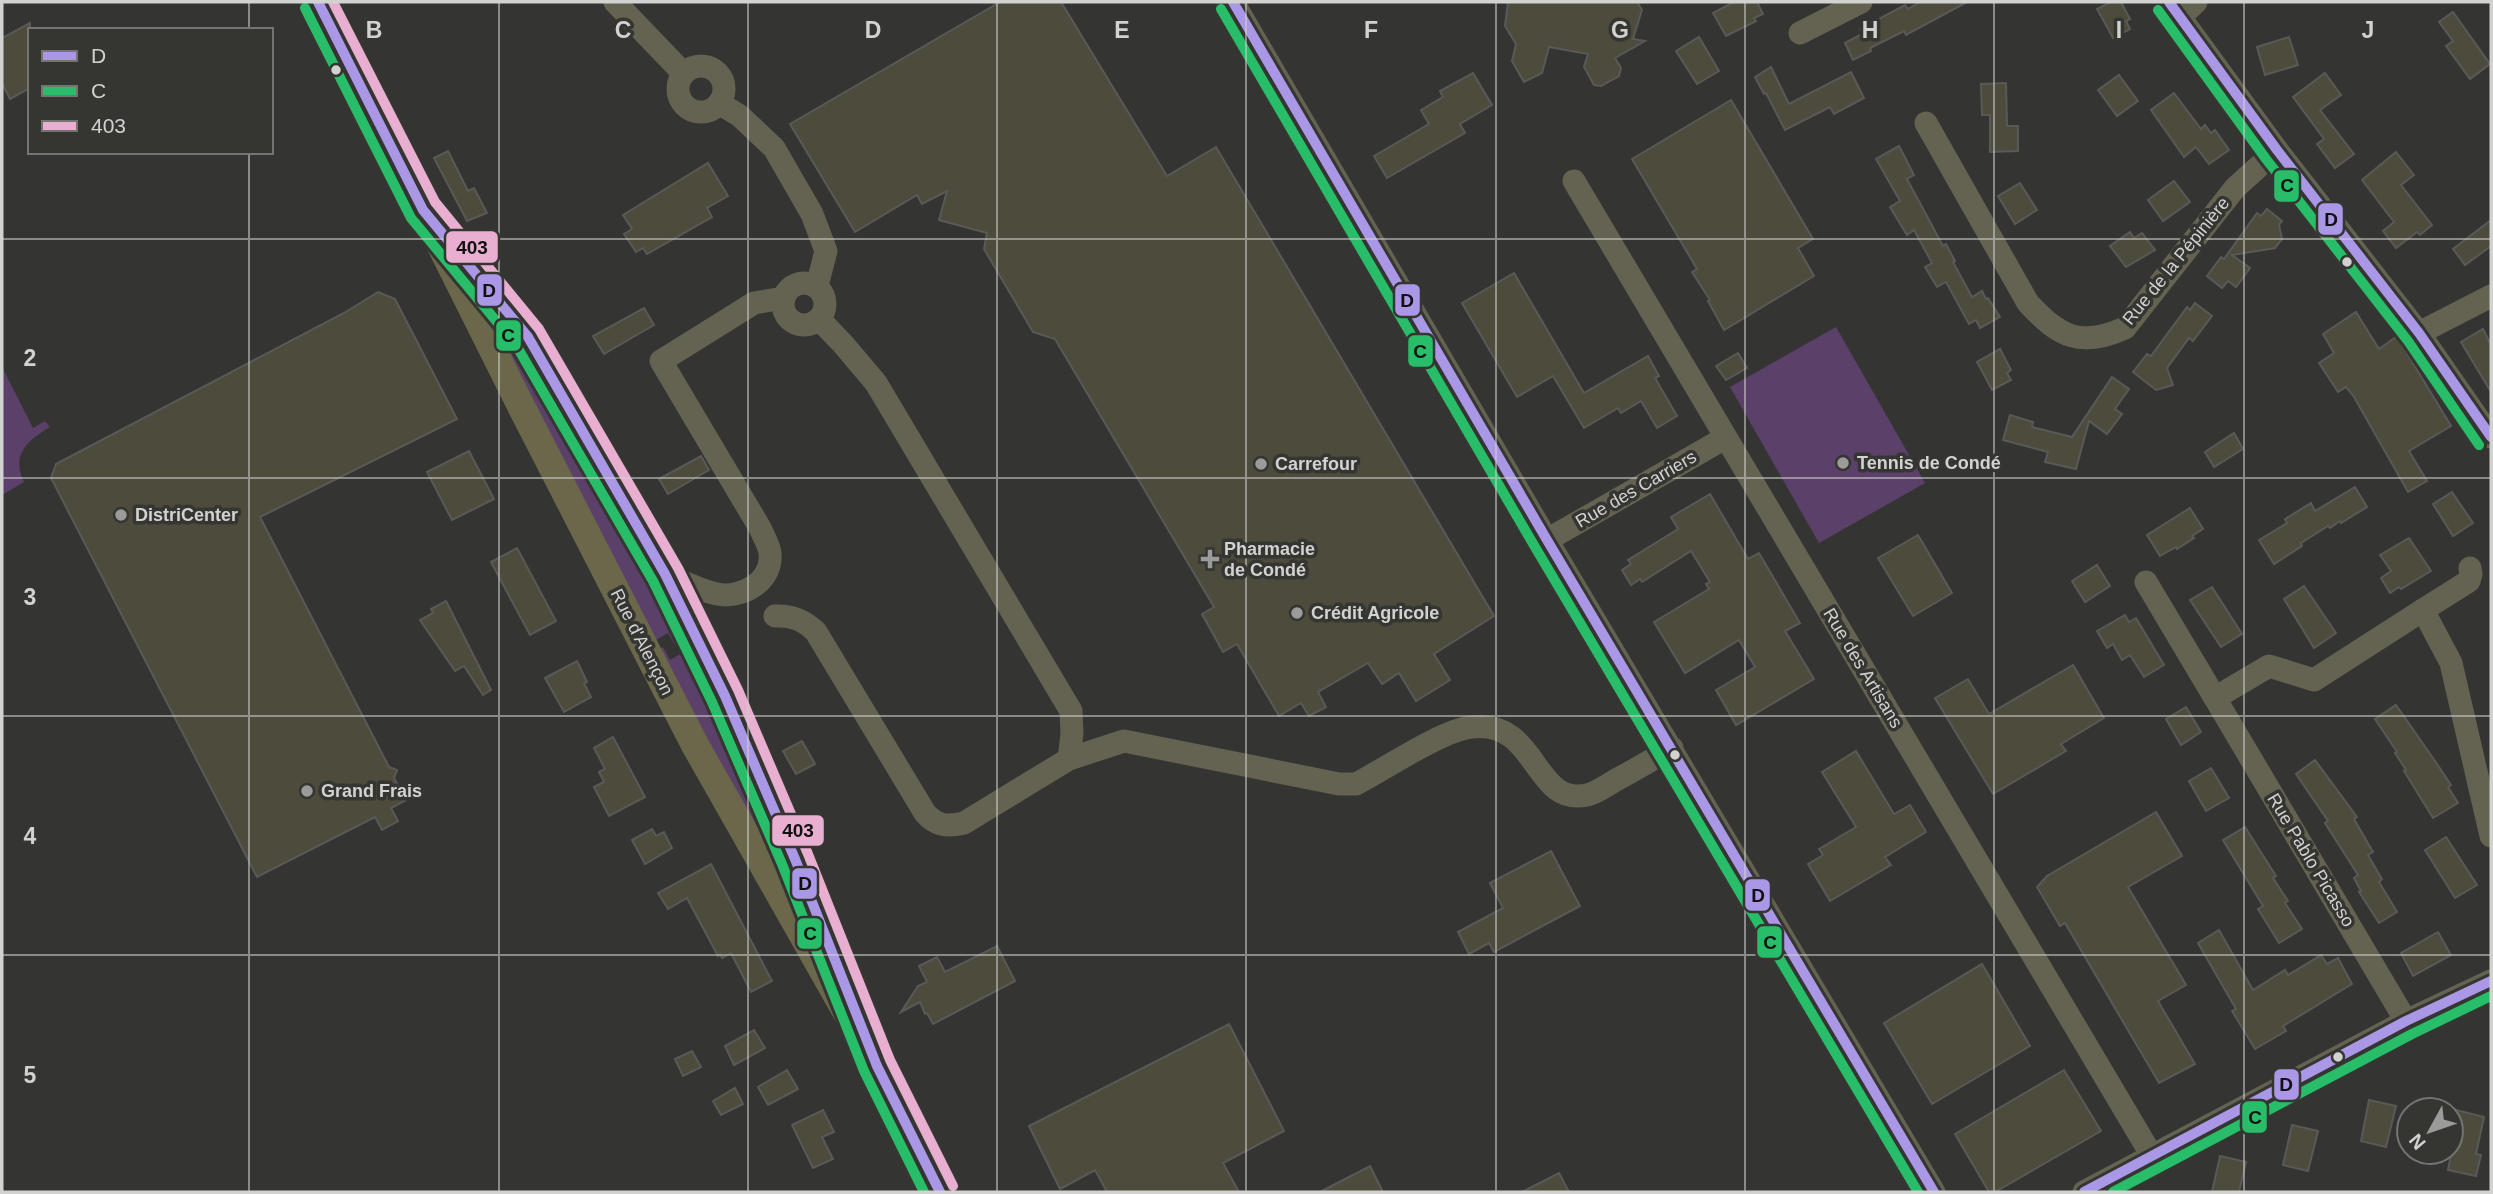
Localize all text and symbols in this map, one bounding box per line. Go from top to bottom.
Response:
text: B [366,17,382,43]
text: C [615,17,631,43]
text: D [865,17,881,43]
text: E [1114,17,1130,43]
text: F [1364,17,1378,43]
text: G [1611,17,1629,43]
text: H [1862,17,1878,43]
text: I [2116,17,2122,43]
text: J [2362,17,2374,43]
legend [28,28,273,154]
text: D [91,44,106,67]
unlabelled marker [329,63,343,77]
text: C [91,79,106,102]
text: 403 [91,114,126,137]
line badge: C [2273,169,2300,203]
text: C [2280,175,2294,196]
street label: Rue de la Pépinière [2118,193,2234,329]
line badge: D [2317,202,2344,236]
text: D [2324,209,2338,230]
line badge: 403 [445,230,499,264]
text: 403 [456,237,488,258]
unlabelled marker [2340,255,2354,269]
line badge: D [476,273,503,307]
text: D [482,280,496,301]
line badge: D [1394,283,1421,317]
text: D [1400,290,1414,311]
line badge: C [495,319,522,352]
text: C [501,325,515,346]
line badge: C [1407,334,1434,368]
text: C [1413,341,1427,362]
text: 2 [24,345,36,371]
street label: Rue des Carriers [1572,446,1700,532]
place label: Tennis de Condé [1857,453,2001,473]
place label: Carrefour [1275,454,1357,474]
marker: Tennis de Condé [1835,455,1851,471]
marker: Carrefour [1253,456,1269,472]
place label: DistriCenter [135,505,238,525]
marker: DistriCenter [113,507,129,523]
place label: Pharmacie de Condé [1224,539,1315,580]
marker: Pharmacie de Condé [1202,551,1218,567]
text: 3 [24,584,36,610]
street label: Rue d'Alençon [607,586,677,698]
place label: Crédit Agricole [1311,603,1439,623]
marker: Crédit Agricole [1289,605,1305,621]
street label: Rue des Artisans [1819,605,1907,731]
unlabelled marker [1668,748,1682,762]
place label: Grand Frais [321,781,422,801]
marker: Grand Frais [299,783,315,799]
street label: Rue Pablo Picasso [2263,790,2359,930]
line badge: 403 [771,814,825,847]
text: 403 [782,820,814,841]
text: 4 [24,823,37,849]
line badge: D [791,867,818,900]
text: D [798,873,812,894]
line badge: D [1744,878,1771,912]
text: D [1751,885,1765,906]
line badge: C [796,917,823,950]
text: C [803,923,817,944]
line badge: C [1756,925,1783,959]
text: C [1763,932,1777,953]
unlabelled marker [2331,1050,2345,1064]
text: 5 [24,1062,37,1088]
line badge: D [2273,1068,2300,1101]
text: D [2279,1074,2293,1095]
north arrow [2395,1096,2465,1166]
line badge: C [2241,1100,2268,1134]
text: C [2248,1107,2262,1128]
text: N [2405,1130,2430,1154]

